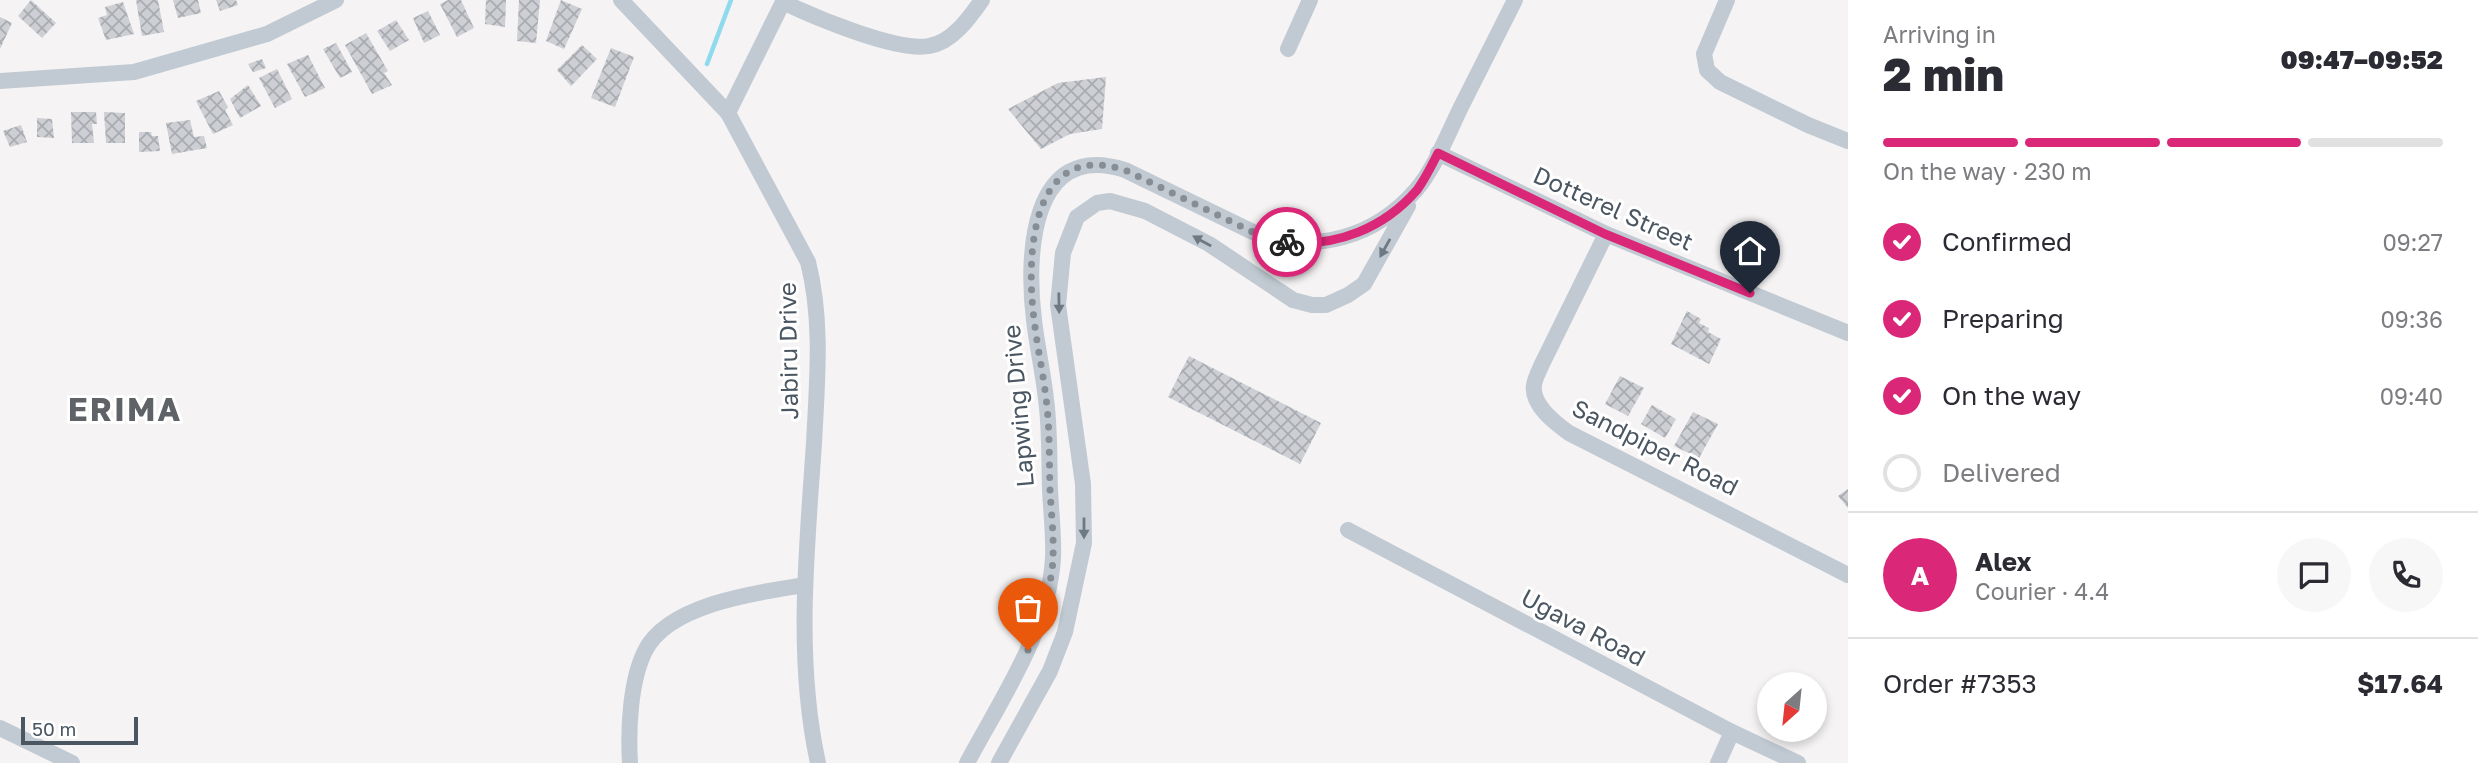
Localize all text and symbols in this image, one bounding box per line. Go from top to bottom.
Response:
text: Arriving in [1883,20,1996,48]
text: 09:47–09:52 [2281,44,2443,75]
text: 2 min [1883,46,2004,101]
text: On the way · 230 m [1883,157,2092,185]
street label: Dotterel Street [1529,159,1698,256]
courier [1252,207,1322,277]
pin [1720,221,1780,293]
icon: bike [1268,223,1306,261]
icon: check [1883,223,1921,261]
text: Confirmed [1942,226,2072,257]
text: 09:27 [2382,228,2443,256]
icon: home [1731,232,1769,270]
one-way arrow [1192,235,1212,247]
one-way arrow [1379,238,1391,258]
street label: Jabiru Drive [772,282,803,420]
one-way arrow [1053,292,1065,314]
icon: check [1883,300,1921,338]
text: Preparing [1942,303,2064,334]
text: 09:36 [2381,305,2443,333]
street label: Lapwing Drive [996,324,1039,489]
icon: check [1883,377,1921,415]
text: On the way [1942,380,2081,411]
text: 09:40 [2380,382,2443,410]
district label: ERIMA [68,390,182,428]
street label: Sandpiper Road [1568,392,1744,501]
text: Delivered [1942,457,2061,488]
one-way arrow [1078,518,1089,540]
button: chat [2277,538,2351,612]
button: phone [2369,538,2443,612]
text: Alex [1975,546,2032,577]
text: A [1911,560,1929,591]
text: Courier · 4.4 [1975,577,2109,605]
pin [998,578,1058,650]
street label: Ugava Road [1517,582,1651,672]
icon: bag [1009,589,1047,627]
text: Order #7353 [1883,668,2037,699]
text: $17.64 [2357,668,2443,699]
north arrow [1757,672,1827,742]
map controls [1757,672,1827,742]
scale bar [21,714,138,746]
text: 50 m [32,717,76,740]

